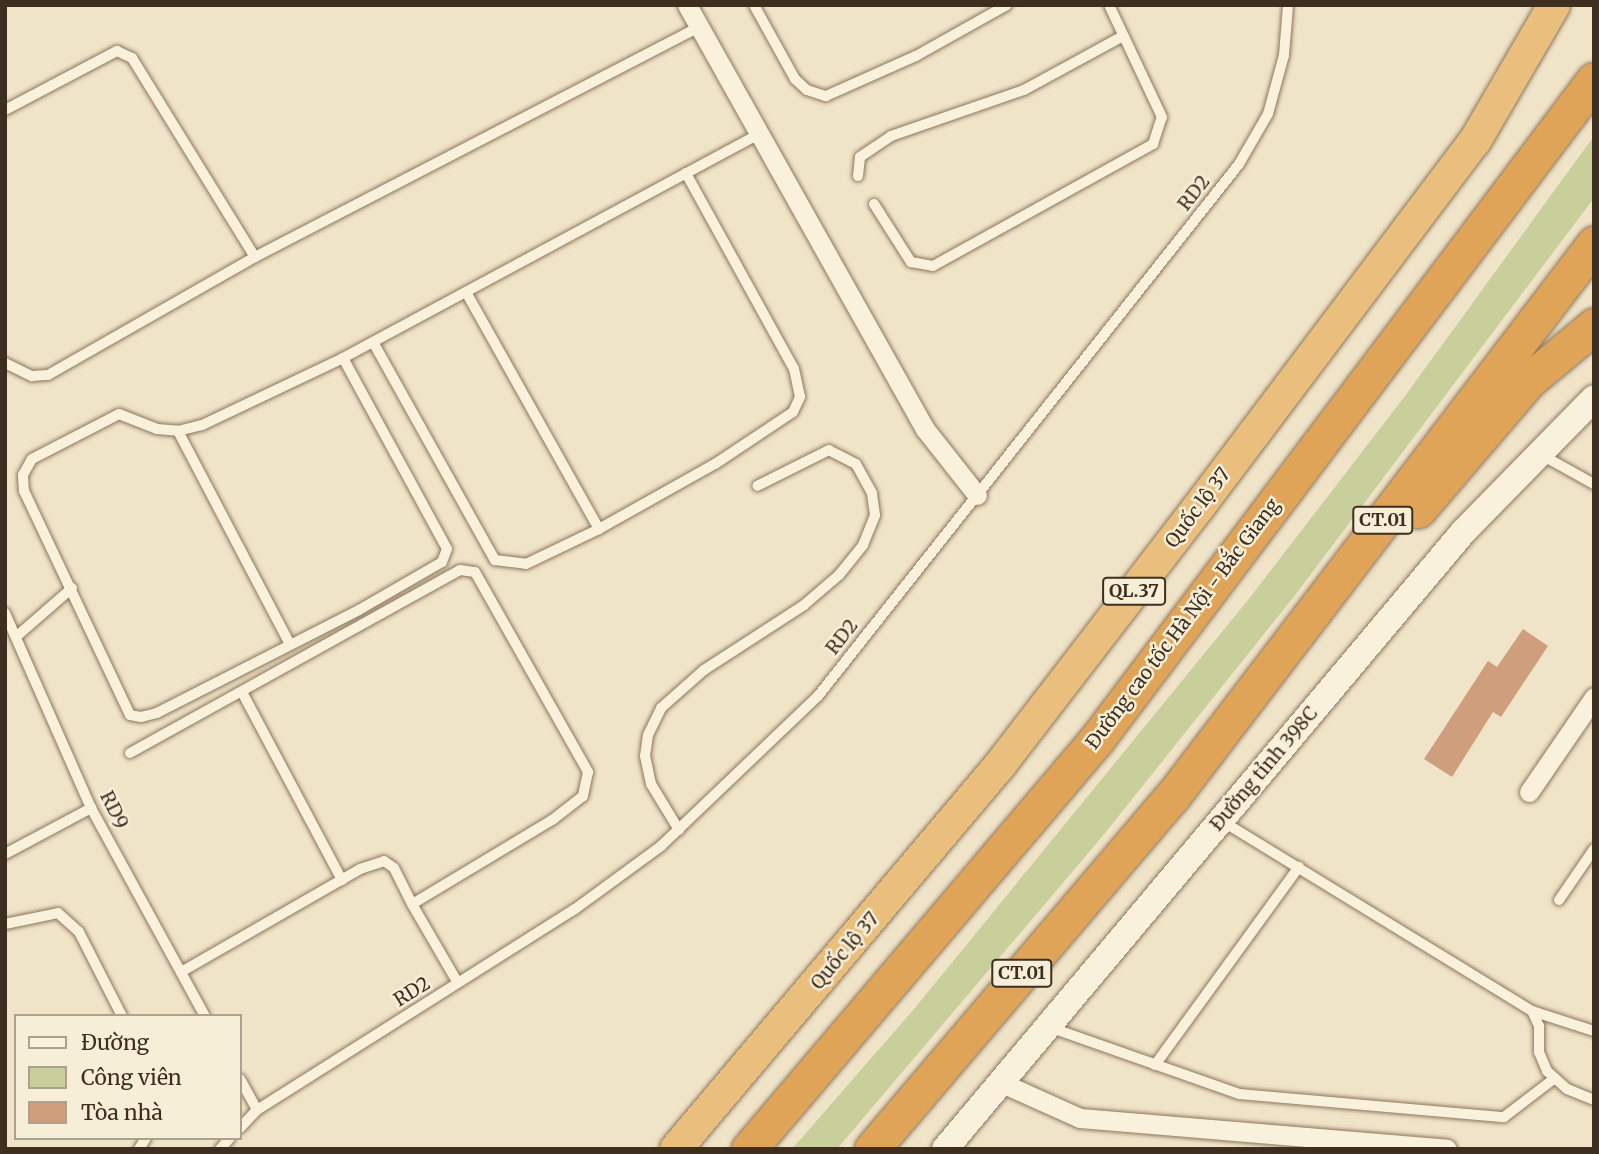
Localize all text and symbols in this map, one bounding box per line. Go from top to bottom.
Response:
street label: RD2 [1173,171,1215,215]
street label: Quốc lộ 37 [1161,464,1235,552]
street label: Đường cao tốc Hà Nội - Bắc Giang [1081,494,1285,754]
road number: CT.01 [1352,506,1414,534]
road number: QL.37 [1101,576,1167,606]
street label: RD2 [821,615,863,659]
street label: Đường tỉnh 398C [1205,702,1323,836]
street label: RD9 [95,787,133,833]
street label: Quốc lộ 37 [806,908,884,994]
road number: CT.01 [990,958,1054,988]
street label: RD2 [390,972,434,1012]
legend [14,1014,242,1140]
text: Đường [81,1029,149,1056]
text: Công viên [81,1064,182,1091]
text: Tòa nhà [81,1099,163,1126]

